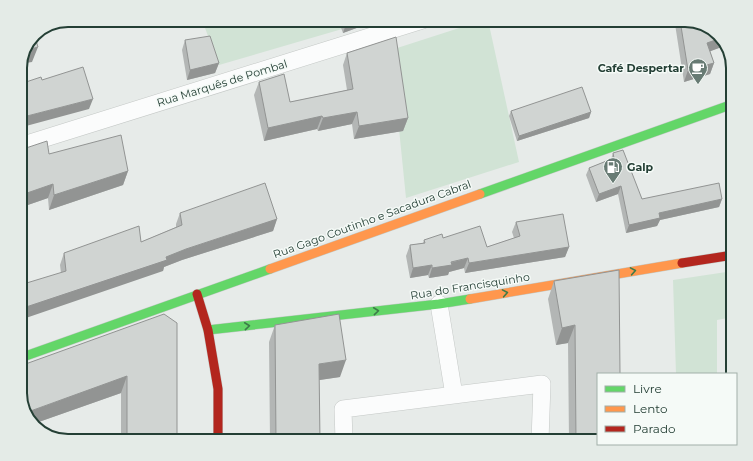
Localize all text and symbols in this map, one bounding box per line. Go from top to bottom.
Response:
street label: Rua Marquês de Pombal [155,56,289,110]
cafe icon: Café Despertar [687,57,709,85]
place label: Café Despertar [598,61,684,75]
fuel station icon: Galp [602,156,624,184]
place label: Galp [627,160,654,174]
street label: Rua Gago Coutinho e Sacadura Cabral [271,177,473,261]
one-way arrow [630,268,636,276]
street label: Rua do Francisquinho [409,270,531,302]
one-way arrow [502,289,508,298]
one-way arrow [373,307,379,316]
one-way arrow [244,321,250,330]
legend [597,373,737,445]
text: Livre [633,381,662,396]
text: Lento [633,401,668,416]
text: Parado [633,421,676,436]

